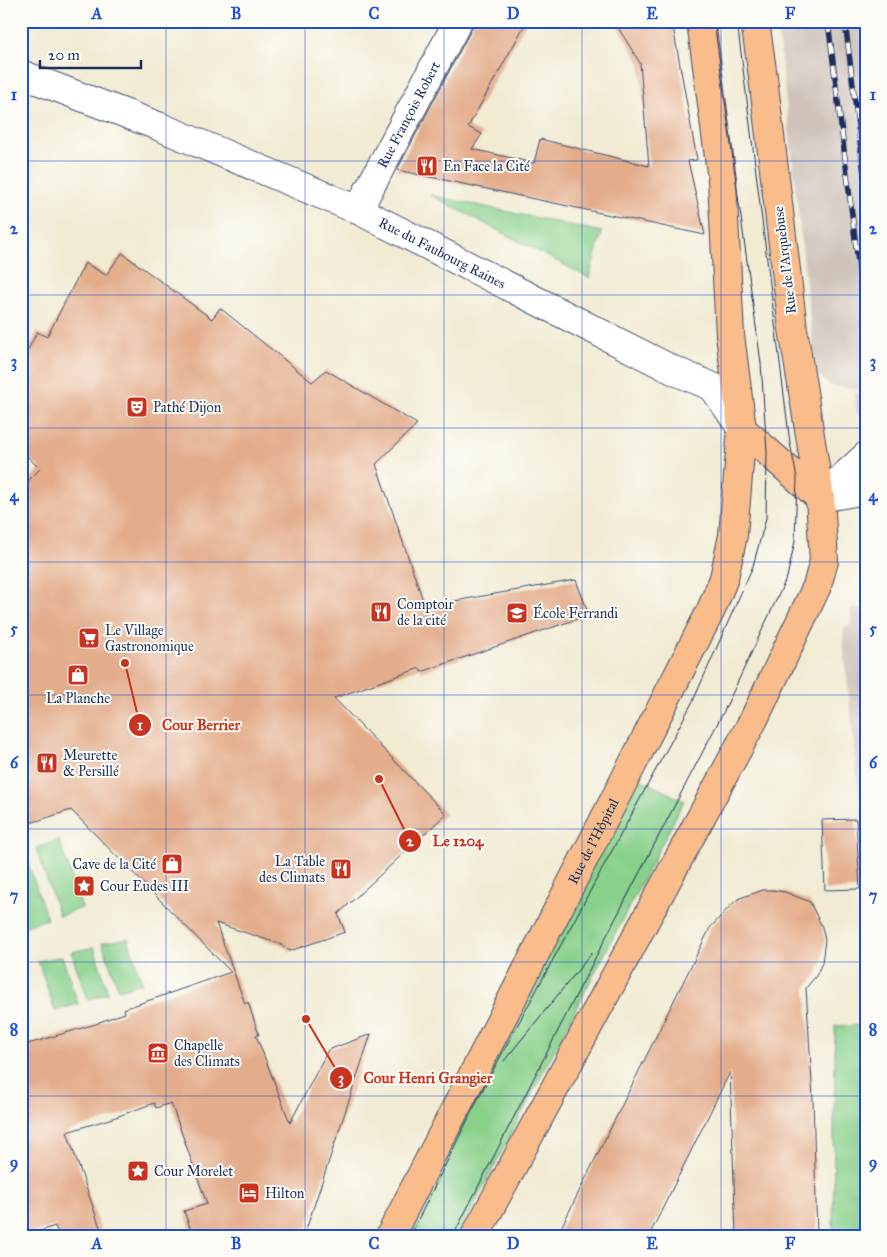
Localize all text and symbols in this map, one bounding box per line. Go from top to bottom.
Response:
text: A [91,4,103,23]
text: B [231,4,241,23]
text: C [369,4,380,23]
text: D [507,4,520,23]
text: E [646,4,658,23]
text: F [785,4,796,23]
scale bar [40,38,141,70]
text: 20 m [48,46,80,64]
street label: Rue François Robert [373,58,444,171]
text: 1 [11,85,18,104]
text: 1 [870,85,877,104]
restaurant icon: En Face la Cité [415,154,439,178]
place label: En Face la Cité [443,158,530,175]
street label: Rue de l'Arquebuse [770,205,801,315]
street label: Rue du Faubourg Raines [376,213,509,292]
text: 2 [10,219,19,238]
text: 2 [869,219,878,238]
text: 3 [11,352,17,372]
text: 3 [870,352,876,372]
theatre icon: Pathé Dijon [125,395,149,419]
place label: Pathé Dijon [153,399,222,416]
text: 4 [10,486,20,506]
text: 4 [869,486,879,506]
place label: Comptoir de la cité [397,596,454,629]
restaurant icon: Comptoir de la cité [369,600,393,624]
school or university icon: École Ferrandi [505,601,529,625]
place label: École Ferrandi [533,603,618,622]
text: 5 [10,619,18,638]
text: 5 [869,619,877,638]
place label: Le Village Gastronomique [105,622,194,656]
supermarket icon: Le Village Gastronomique [77,626,101,650]
shop icon: La Planche [66,663,90,687]
place label: La Planche [46,690,110,707]
callout: Cour Berrier [127,710,250,740]
text: 1 [137,716,143,734]
text: Cour Berrier [162,716,240,734]
place label: Meurette & Persillé [63,747,119,780]
restaurant icon: Meurette & Persillé [35,751,59,775]
text: 6 [10,753,19,772]
text: 6 [869,753,878,772]
street label: Rue de l'Hôpital [564,795,622,887]
callout: Le 1204 [398,826,494,856]
text: 2 [406,832,414,850]
text: Le 1204 [433,832,484,851]
shop icon: Cave de la Cité [160,852,184,876]
place label: La Table des Climats [259,853,325,886]
place label: Cave de la Cité [73,856,156,873]
restaurant icon: La Table des Climats [329,857,353,881]
place icon: Cour Eudes III [72,874,96,898]
place label: Cour Eudes III [100,878,189,895]
text: 7 [10,886,19,905]
text: 7 [869,886,878,905]
text: 8 [10,1020,18,1039]
text: 8 [869,1020,877,1039]
place label: Chapelle des Climats [174,1037,240,1070]
museum icon: Chapelle des Climats [146,1041,170,1065]
callout: Cour Henri Grangier [328,1063,502,1093]
text: 3 [338,1069,344,1088]
text: Cour Henri Grangier [364,1069,493,1088]
text: 9 [10,1153,18,1173]
text: 9 [869,1153,877,1173]
place icon: Cour Morelet [126,1159,150,1183]
place label: Cour Morelet [154,1163,233,1180]
hotel icon: Hilton [237,1181,261,1205]
place label: Hilton [265,1185,305,1202]
text: A [91,1234,103,1253]
text: B [231,1234,241,1253]
text: C [369,1234,380,1253]
text: D [507,1234,520,1253]
text: E [646,1234,658,1253]
text: F [785,1234,796,1253]

